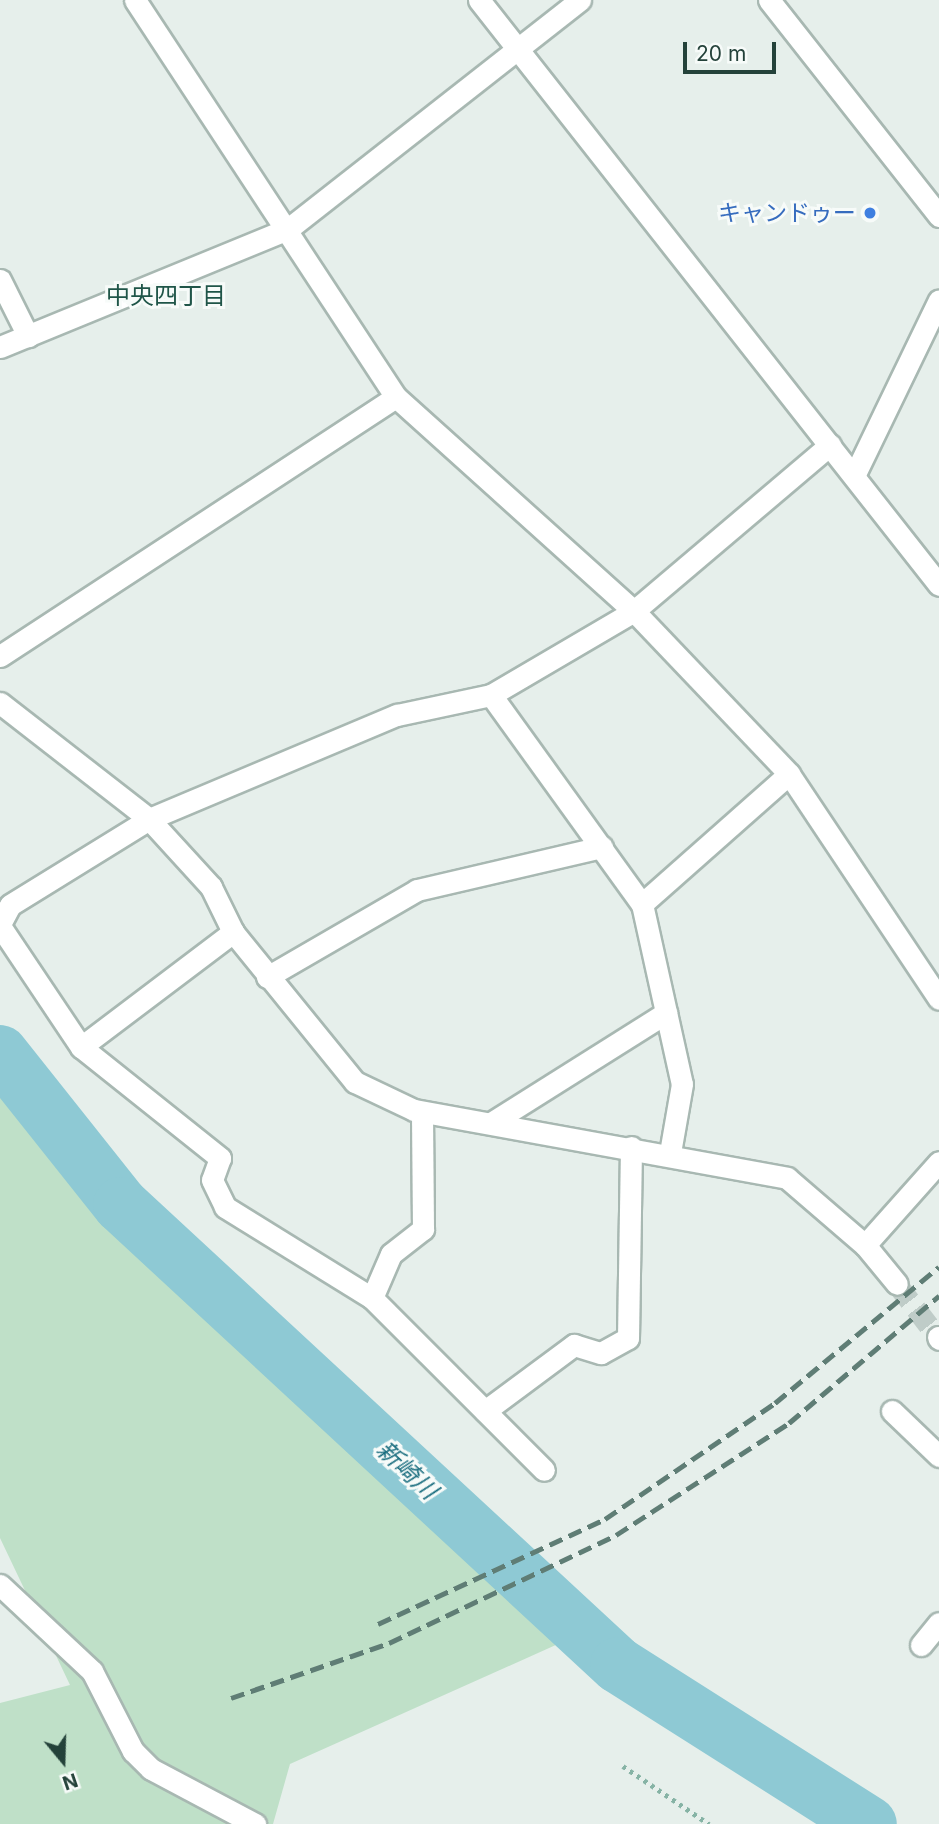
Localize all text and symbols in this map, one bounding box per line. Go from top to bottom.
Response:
scale bar [687,28,780,72]
text: 20 m [696,41,746,66]
place label: キャンドゥー [718,199,856,227]
marker: キャンドゥー [862,205,878,221]
district label: 中央四丁目 [106,282,226,310]
water label: 新崎川 [371,1435,443,1505]
north arrow [28,1726,98,1796]
text: N [59,1768,81,1795]

